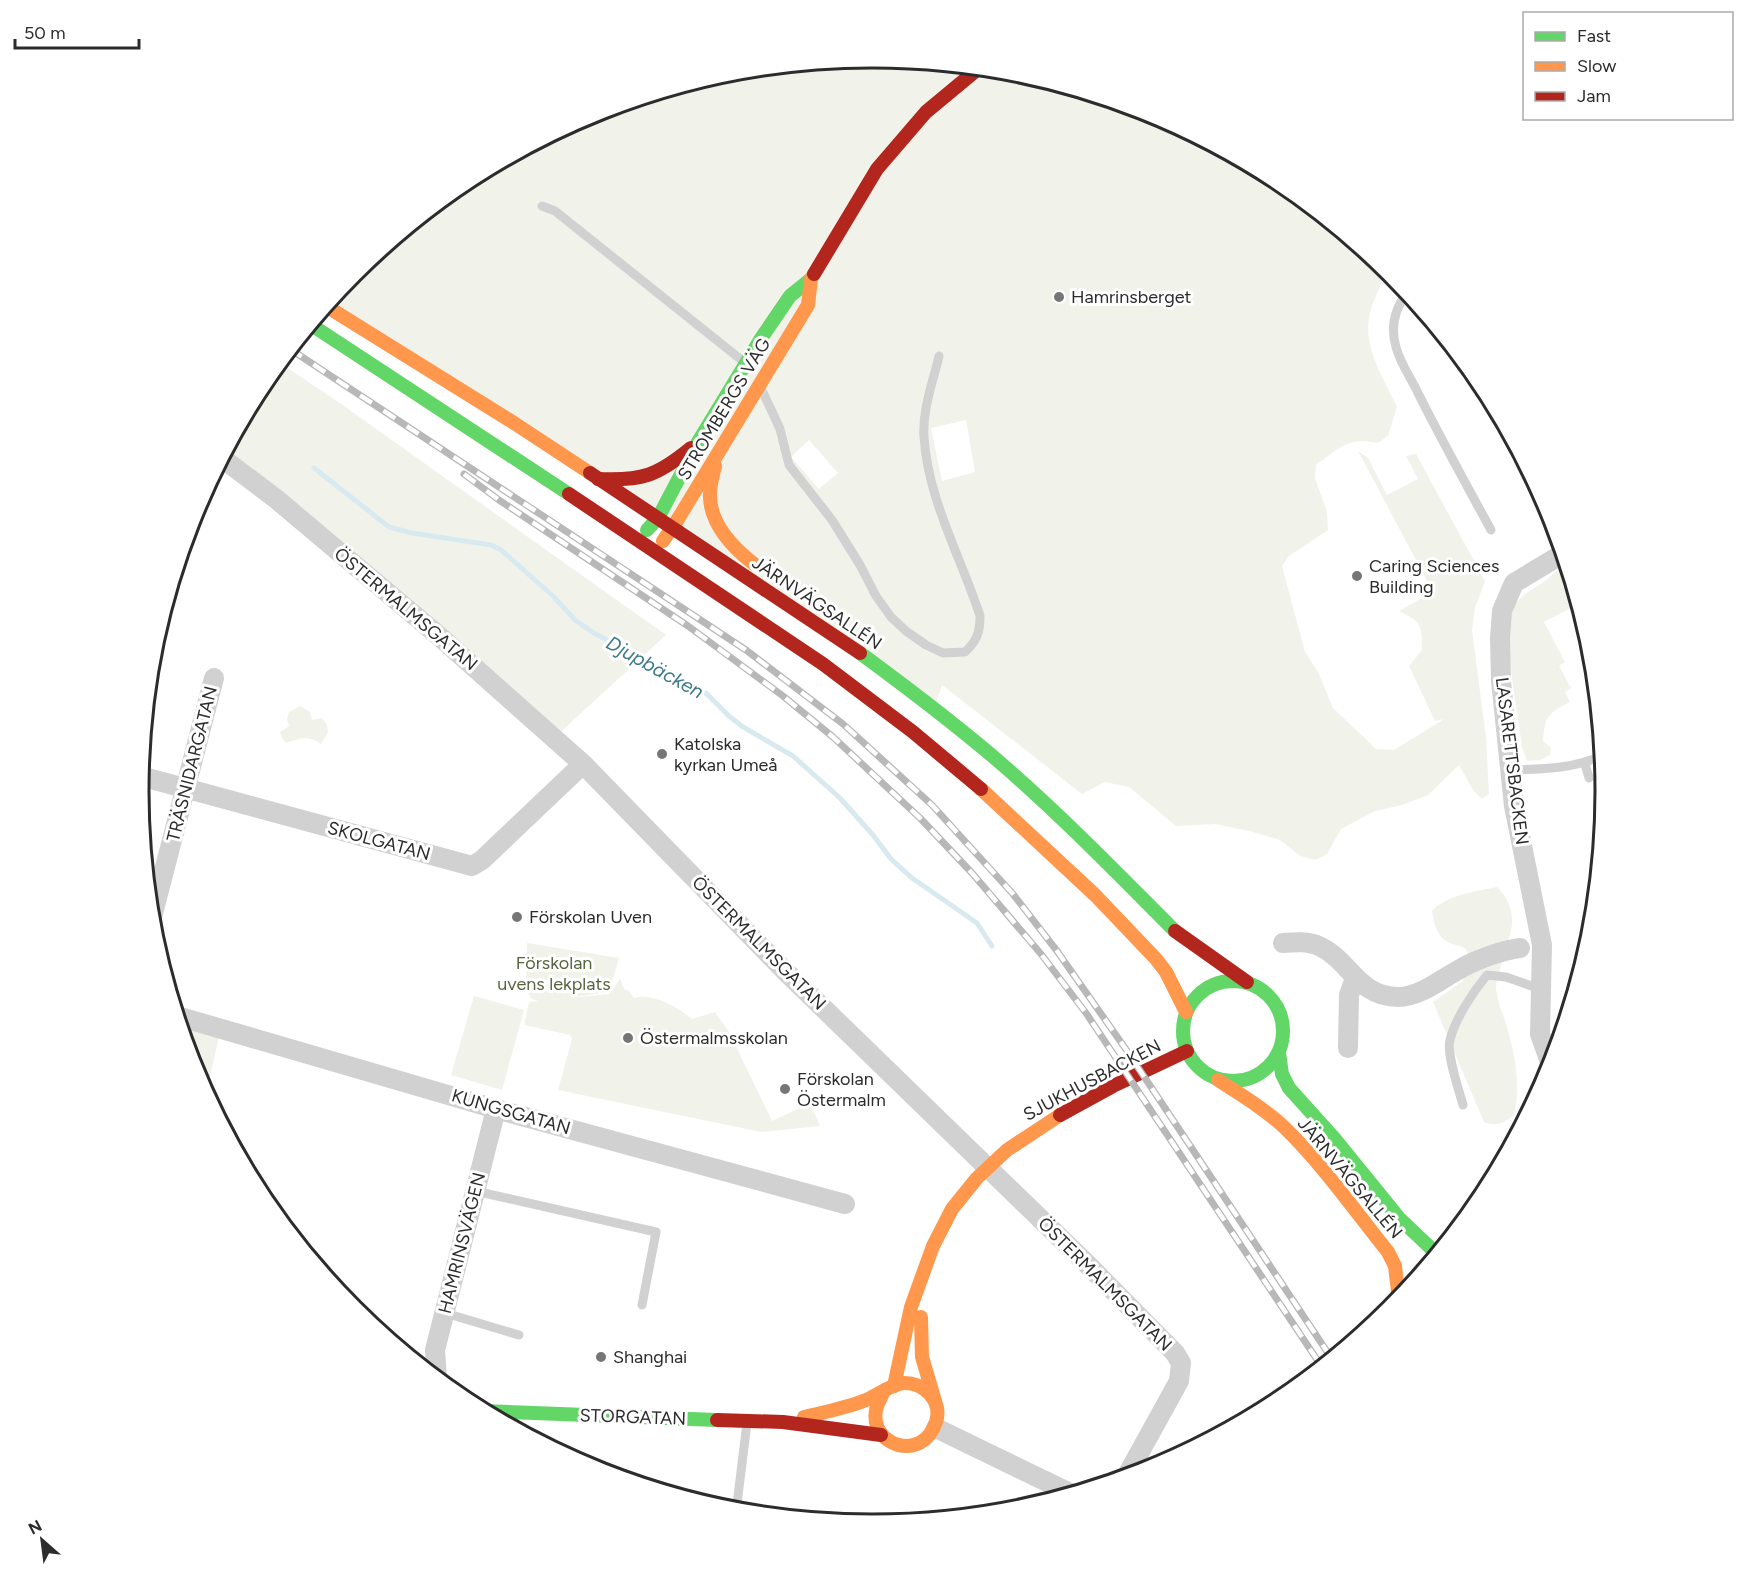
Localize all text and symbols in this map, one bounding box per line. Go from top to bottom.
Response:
scale bar [15,12,140,50]
legend [1523,12,1733,120]
text: 50 m [24,22,66,44]
text: Fast [1577,25,1611,47]
text: Slow [1577,55,1616,77]
text: Jam [1577,85,1611,107]
place label: Hamrinsberget [1071,286,1192,308]
marker: Hamrinsberget [1052,290,1066,304]
street label: STROMBERGS VÄG [673,334,775,484]
street label: ÖSTERMALMSGATAN [330,543,482,675]
street label: JÄRNVÄGSALLÉN [748,552,886,654]
place label: Caring Sciences Building [1369,555,1499,598]
marker: Caring Sciences Building [1350,569,1364,583]
water label: Djupbäcken [602,630,708,704]
street label: LASARETTSBACKEN [1491,676,1533,846]
street label: TRÄSNIDARGATAN [162,684,222,844]
place label: Katolska kyrkan Umeå [674,733,778,776]
marker: Katolska kyrkan Umeå [655,747,669,761]
street label: SKOLGATAN [325,817,433,865]
street label: ÖSTERMALMSGATAN [687,871,831,1015]
place label: Förskolan Uven [529,906,652,928]
marker: Förskolan Uven [510,910,524,924]
park label: Förskolan uvens lekplats [497,952,611,995]
place label: Östermalmsskolan [640,1027,788,1049]
marker: Östermalmsskolan [621,1031,635,1045]
street label: SJUKHUSBACKEN [1019,1034,1165,1126]
place label: Förskolan Östermalm [797,1068,886,1111]
marker: Förskolan Östermalm [778,1082,792,1096]
street label: KUNGSGATAN [449,1085,573,1139]
street label: JÄRNVÄGSALLÉN [1293,1113,1407,1243]
street label: HAMRINSVÄGEN [434,1170,490,1316]
street label: ÖSTERMALMSGATAN [1033,1212,1177,1356]
place label: Shanghai [613,1346,687,1368]
marker: Shanghai [594,1350,608,1364]
street label: STORGATAN [579,1404,687,1430]
north arrow [12,1510,72,1570]
text: N [25,1516,45,1538]

